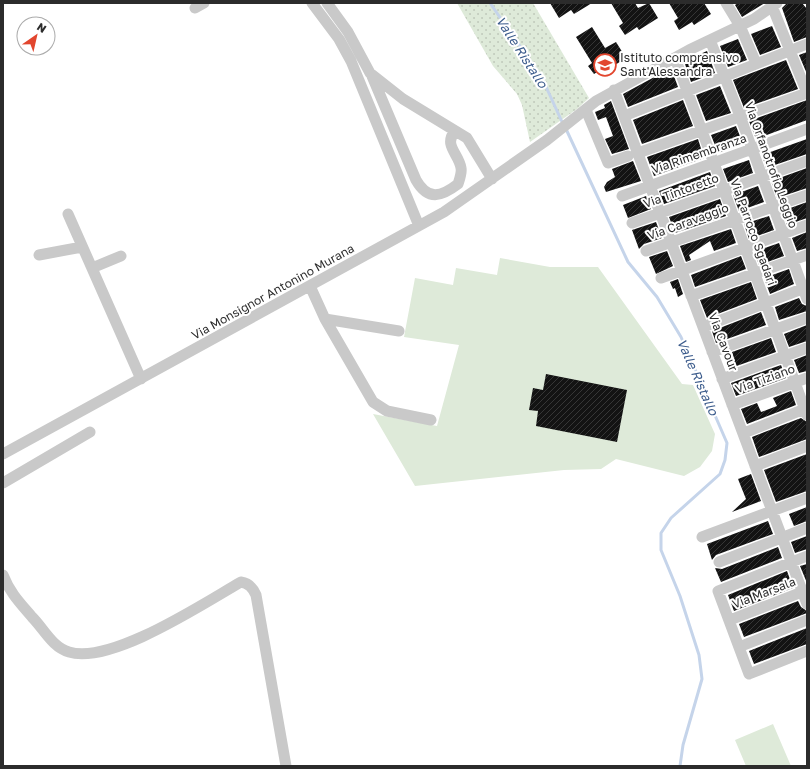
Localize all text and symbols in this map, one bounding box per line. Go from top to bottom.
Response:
water label: Valle Ristallo [493,13,552,92]
north arrow [16,16,56,56]
text: N [35,20,49,35]
place label: Istituto comprensivo Sant'Alessandra [620,50,739,79]
school or university icon: Istituto comprensivo Sant'Alessandra [592,52,618,78]
street label: Via Orfanotrofio Leggio [742,100,801,230]
street label: Via Rimembranza [649,130,748,177]
street label: Via Tintoretto [641,170,721,211]
street label: Via Parroco Sgadari [727,176,780,287]
street label: Via Caravaggio [645,200,731,243]
street label: Via Monsignor Antonino Murana [189,240,357,343]
street label: Via Cavour [705,310,742,373]
water label: Valle Ristallo [674,336,722,419]
street label: Via Tiziano [733,361,797,396]
street label: Via Marsala [730,574,798,611]

